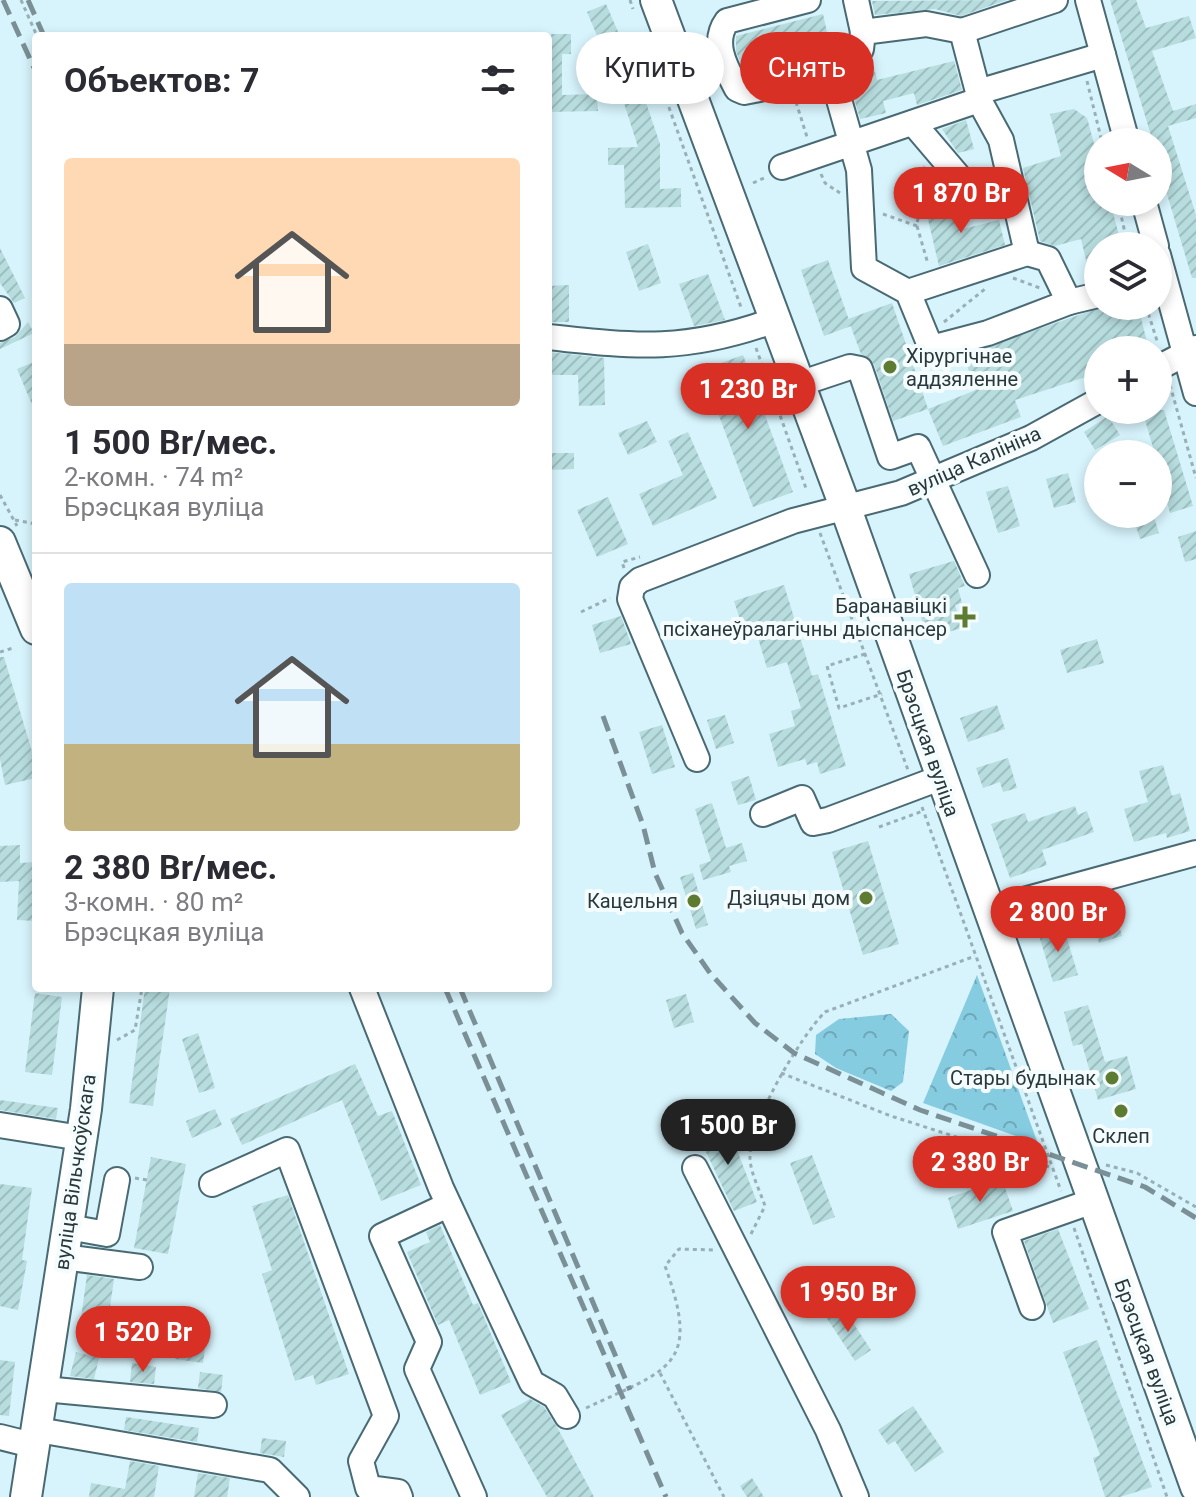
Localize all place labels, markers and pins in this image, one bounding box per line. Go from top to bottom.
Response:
pin: 1 870 Br [878,167,1044,235]
place label: Хірургічнае аддзяленне [906,344,1018,391]
marker: Хірургічнае аддзяленне [881,358,899,376]
pin: 1 230 Br [665,363,831,431]
place label: Баранавіцкі псіханеўралагічны дыспансер [663,594,947,641]
marker: Баранавіцкі псіханеўралагічны дыспансер [954,606,976,628]
place label: Дзіцячы дом [727,886,850,910]
pin: 2 800 Br [975,886,1141,954]
place label: Кацельня [587,889,678,913]
marker: Дзіцячы дом [857,889,875,907]
marker: Кацельня [685,892,703,910]
place label: Стары будынак [950,1066,1096,1090]
marker: Стары будынак [1103,1069,1121,1087]
pin: 1 500 Br [645,1099,811,1167]
marker: Склеп [1112,1102,1130,1120]
place label: Склеп [1092,1124,1150,1148]
pin: 2 380 Br [897,1136,1063,1204]
pin: 1 950 Br [765,1266,931,1334]
pin: 1 520 Br [60,1306,226,1374]

